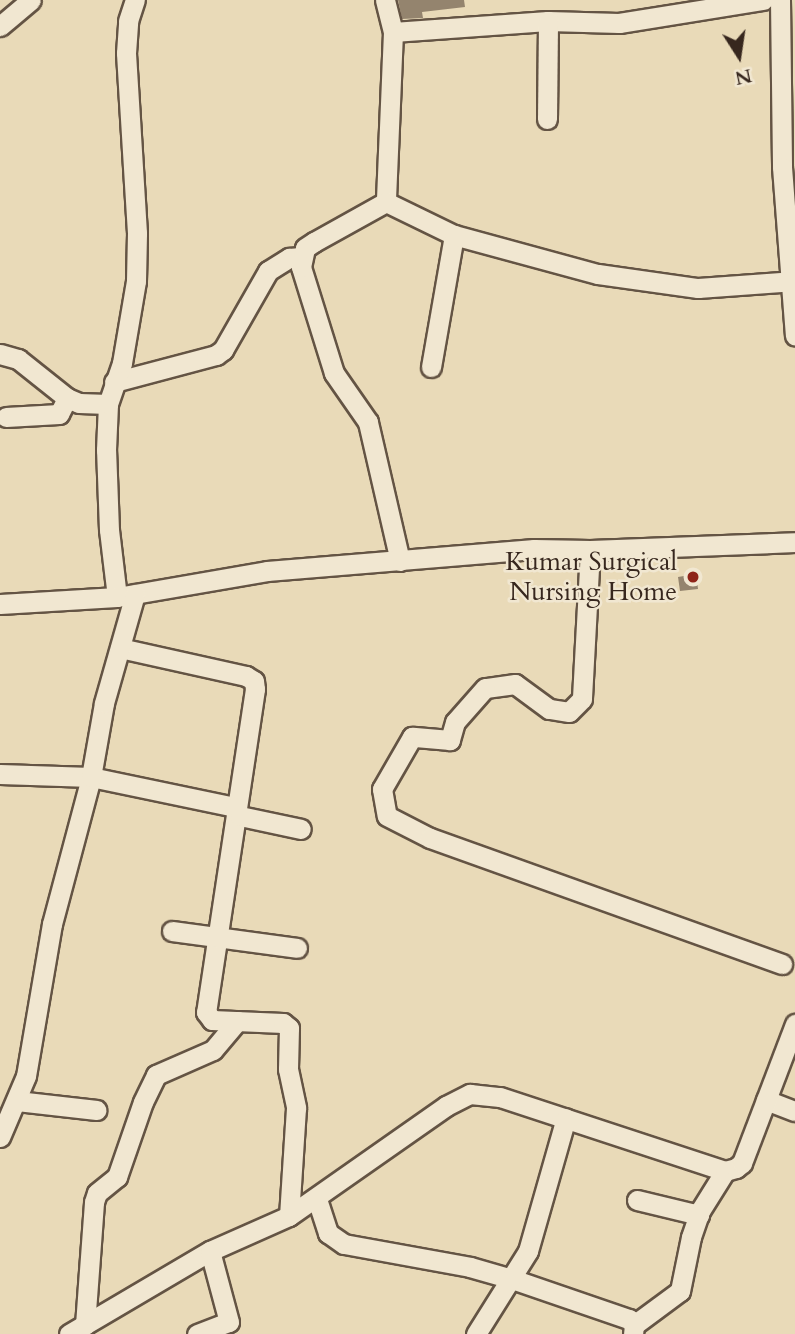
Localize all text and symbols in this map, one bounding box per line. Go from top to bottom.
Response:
north arrow [704,21,774,91]
text: N [733,62,754,91]
place label: Kumar Surgical Nursing Home [505,546,677,608]
marker: Kumar Surgical Nursing Home [683,567,703,587]

